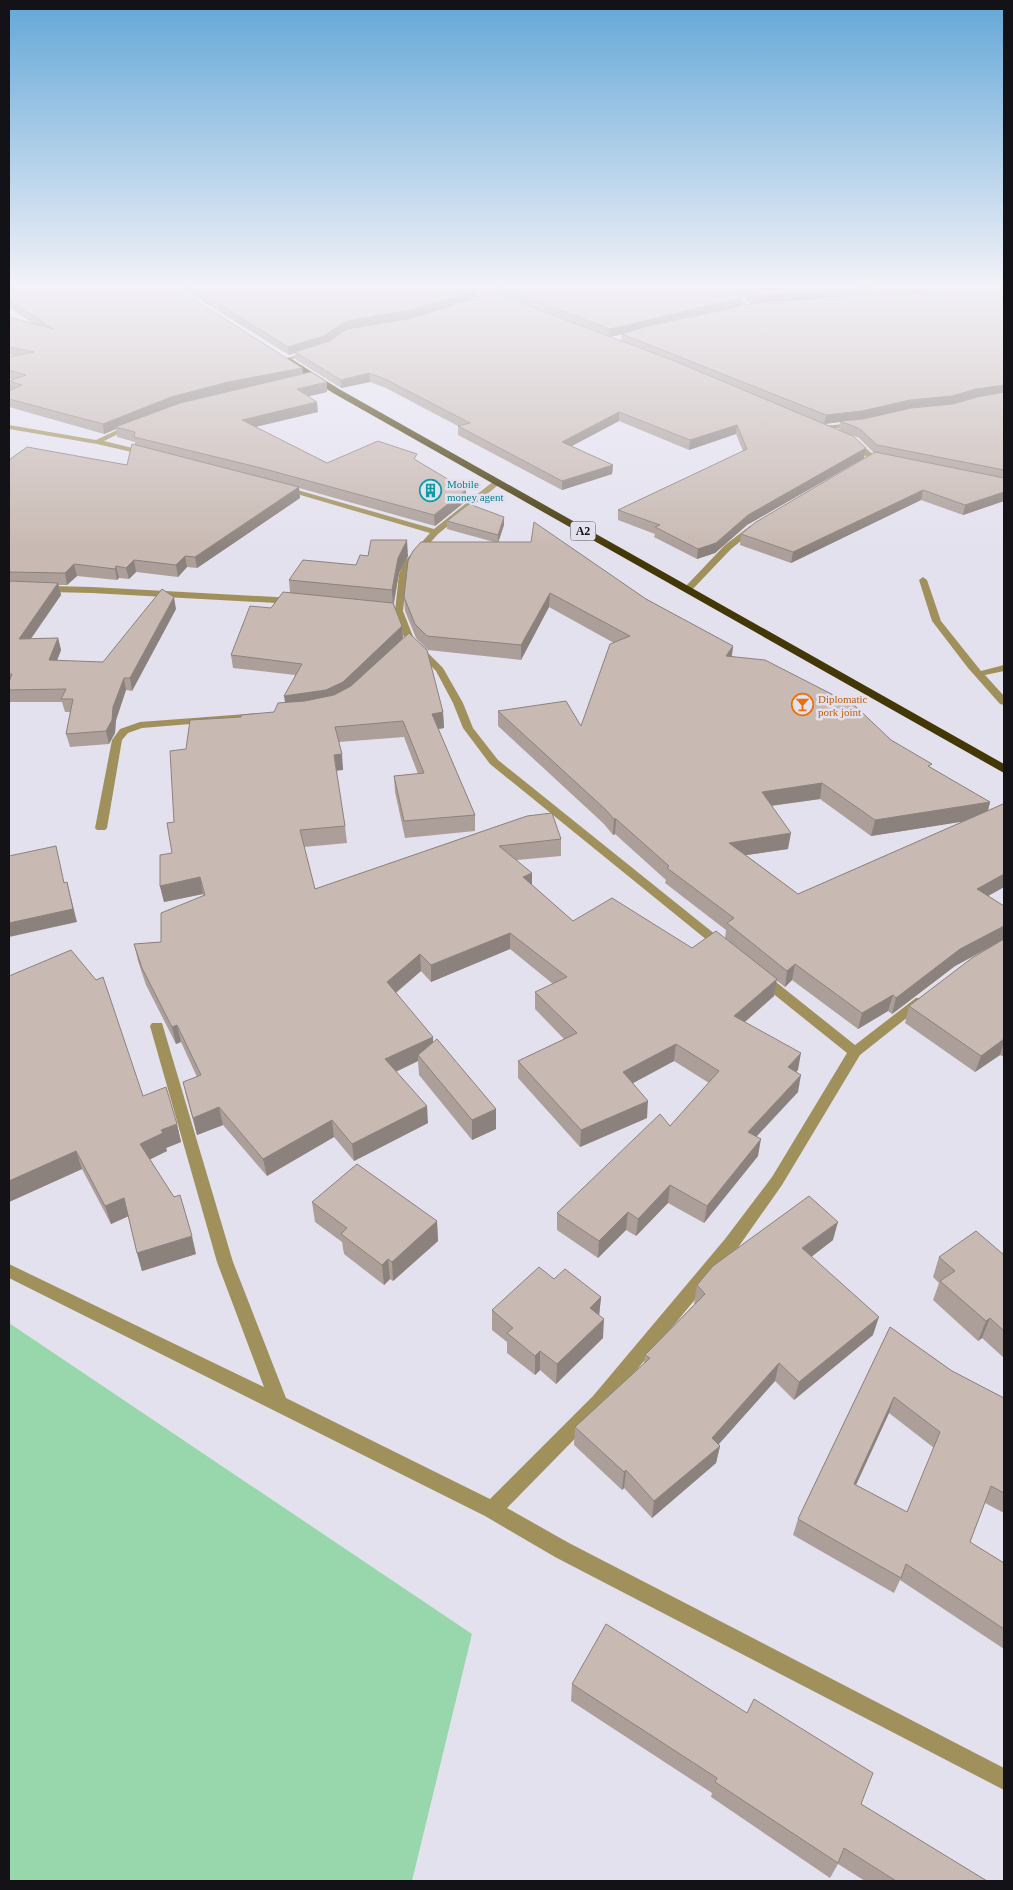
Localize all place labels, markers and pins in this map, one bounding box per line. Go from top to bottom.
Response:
building icon: Mobile money agent [419,478,443,502]
place label: Mobile money agent [447,478,504,503]
bar icon: Diplomatic pork joint [790,693,814,717]
place label: Diplomatic pork joint [818,693,868,718]

